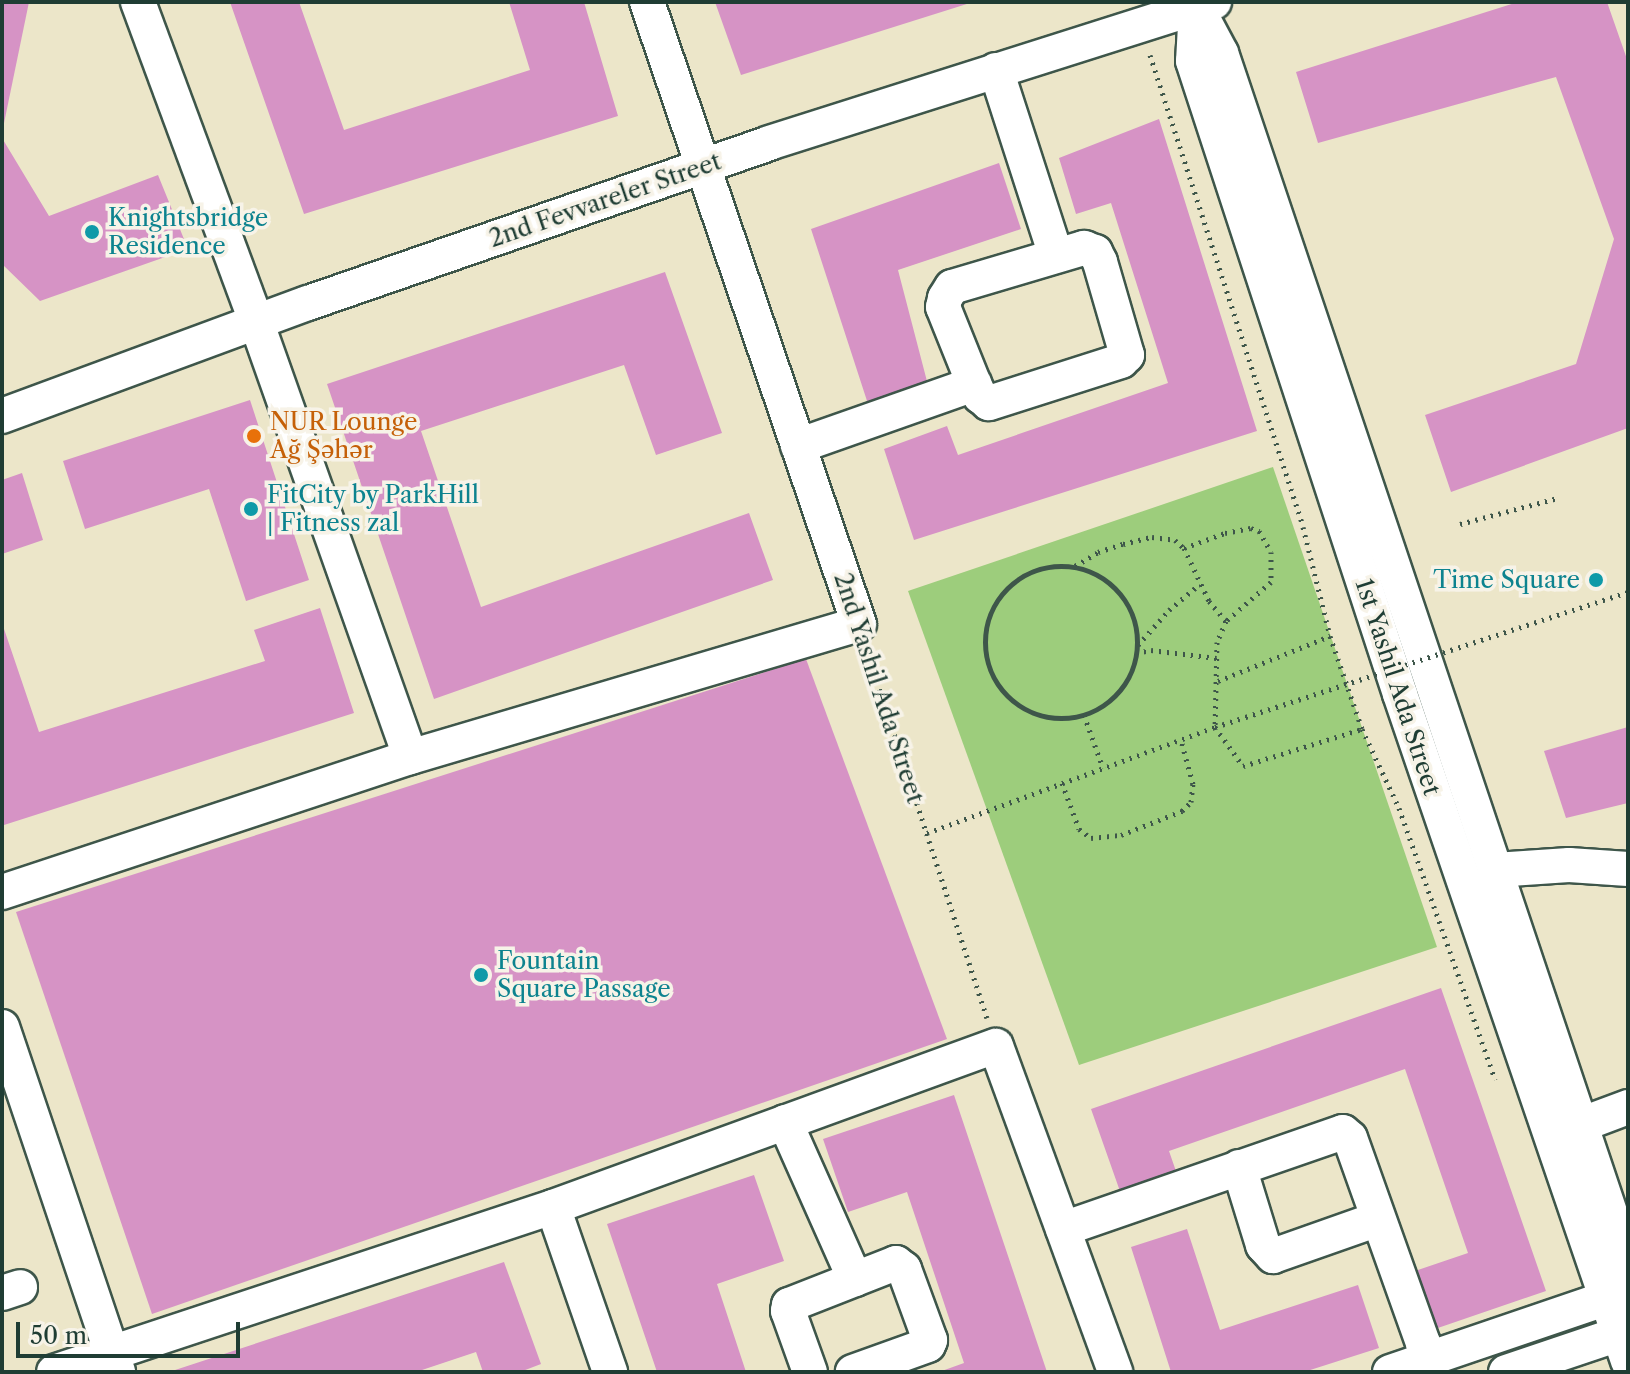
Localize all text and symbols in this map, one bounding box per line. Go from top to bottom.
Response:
street label: 2nd Fevvareler Street [485,147,725,253]
place label: Knightsbridge Residence [108,204,268,260]
marker: Knightsbridge Residence [83,223,101,241]
place label: NUR Lounge Ağ Şəhər [270,408,419,464]
marker: NUR Lounge Ağ Şəhər [245,427,263,445]
place label: FitCity by ParkHill | Fitness zal [267,481,480,537]
marker: FitCity by ParkHill | Fitness zal [242,500,260,518]
place label: Time Square [1433,566,1580,594]
street label: 2nd Yashil Ada Street [828,568,930,808]
marker: Time Square [1587,571,1605,589]
street label: 1st Yashil Ada Street [1349,574,1447,800]
place label: Fountain Square Passage [497,947,671,1003]
marker: Fountain Square Passage [472,966,490,984]
scale bar [20,1306,244,1356]
text: 50 m [30,1321,87,1350]

